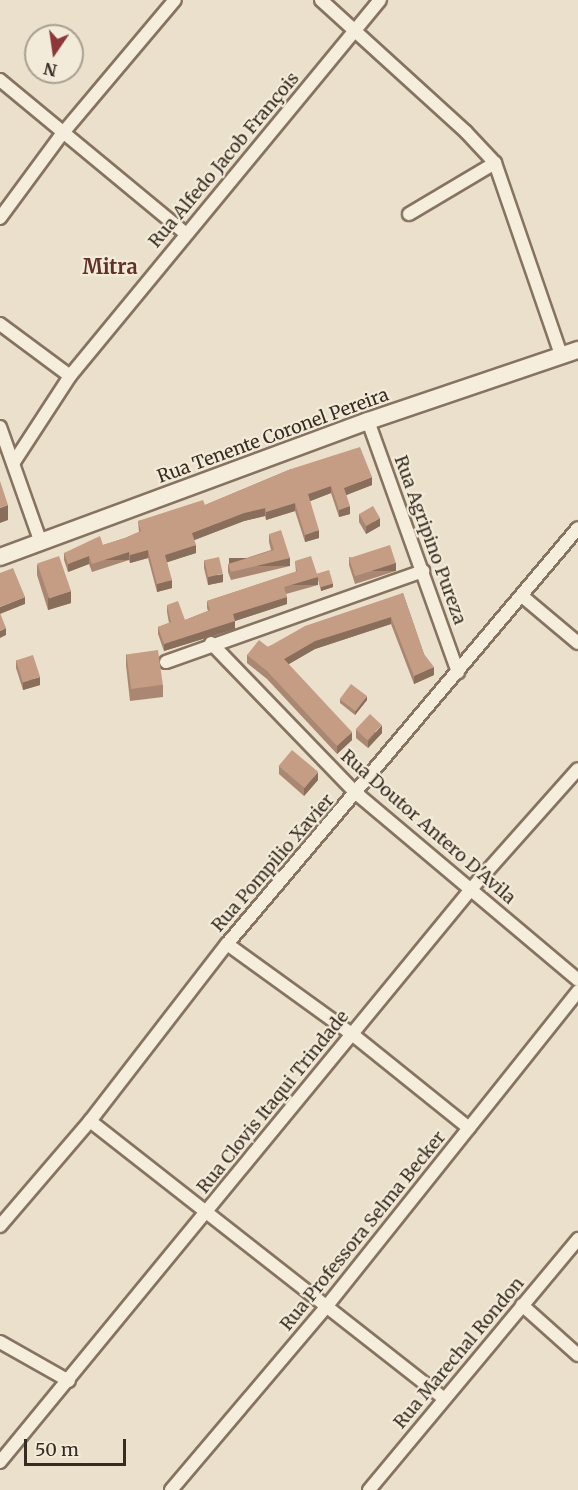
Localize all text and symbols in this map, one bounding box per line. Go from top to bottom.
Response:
north arrow [24,24,84,84]
text: N [42,58,59,81]
street label: Rua Alfedo Jacob François [144,68,304,252]
district label: Mitra [82,254,138,278]
street label: Rua Tenente Coronel Pereira [154,384,392,488]
street label: Rua Agripino Pureza [389,453,471,627]
street label: Rua Doutor Antero D'Avila [336,745,520,909]
street label: Rua Pompilio Xavier [207,790,339,936]
street label: Rua Clovis Itaqui Trindade [193,1006,353,1198]
street label: Rua Professora Selma Becker [276,1127,450,1335]
street label: Rua Marechal Rondon [389,1273,529,1433]
scale bar [27,1427,129,1465]
text: 50 m [35,1438,79,1461]

